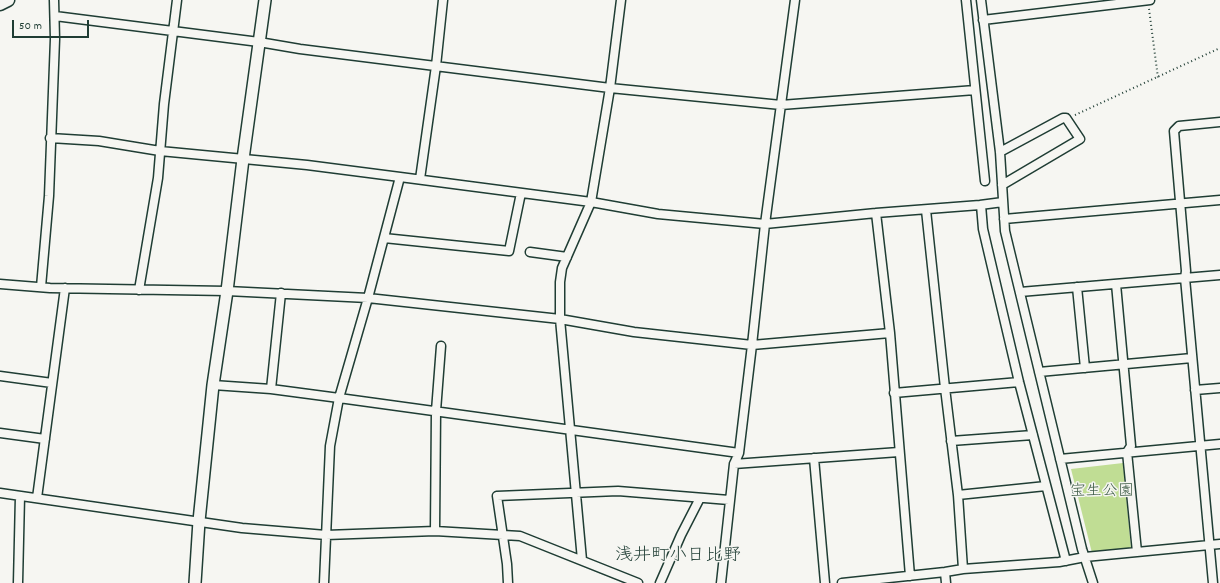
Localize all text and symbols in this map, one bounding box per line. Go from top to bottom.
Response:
scale bar [14,12,91,38]
text: 50 m [19,18,42,35]
park label: 宝生公園 [1070,483,1134,503]
district label: 浅井町小日比野 [615,547,741,569]

